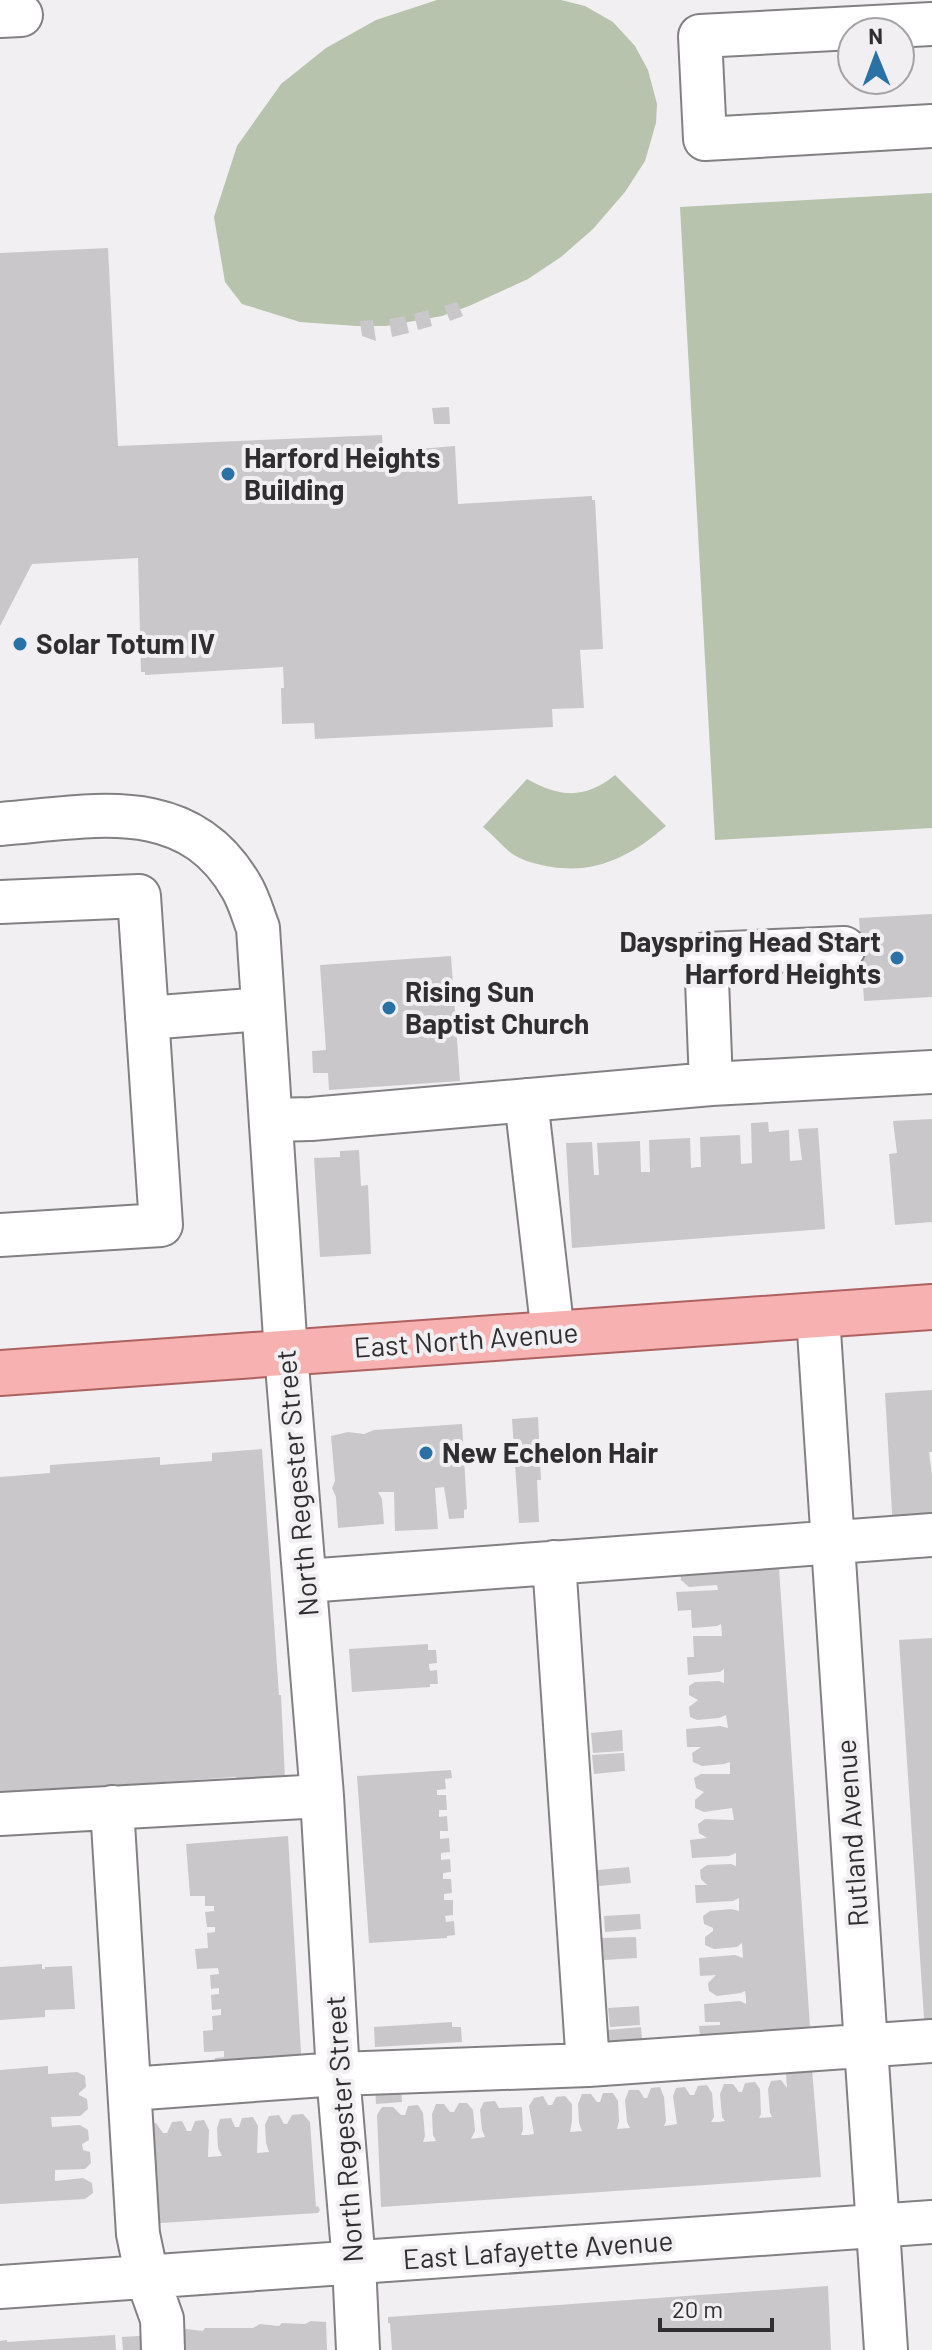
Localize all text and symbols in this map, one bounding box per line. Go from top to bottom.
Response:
north arrow [836,16,916,96]
text: N [868,22,883,48]
place label: Harford Heights Building [244,440,440,506]
marker: Harford Heights Building [219,465,237,483]
place label: Solar Totum IV [36,626,215,660]
marker: Solar Totum IV [11,635,29,653]
place label: Dayspring Head Start Harford Heights [619,924,881,990]
marker: Dayspring Head Start Harford Heights [888,949,906,967]
place label: Rising Sun Baptist Church [405,974,589,1040]
marker: Rising Sun Baptist Church [380,999,398,1017]
street label: East North Avenue [352,1314,579,1364]
street label: North Regester Street [267,1348,325,1618]
place label: New Echelon Hair [442,1435,658,1469]
marker: New Echelon Hair [417,1444,435,1462]
street label: Rutland Avenue [827,1738,875,1928]
street label: North Regester Street [317,1994,369,2264]
street label: East Lafayette Avenue [402,2223,674,2275]
scale bar [660,2282,772,2332]
text: 20 m [672,2294,723,2323]

